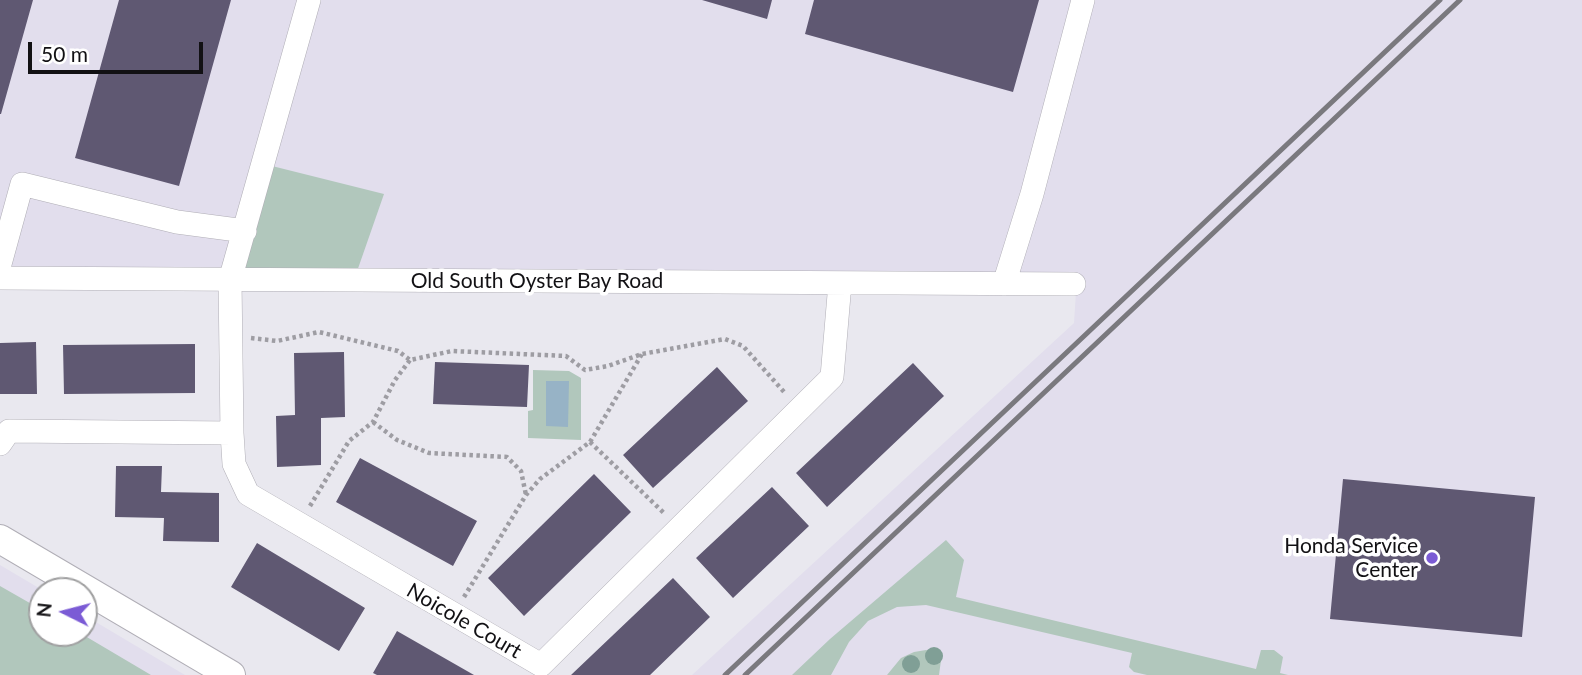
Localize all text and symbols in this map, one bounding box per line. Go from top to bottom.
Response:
scale bar [32,28,206,72]
text: 50 m [41,41,88,66]
street label: Old South Oyster Bay Road [411,268,663,294]
place label: Honda Service Center [1284,533,1418,583]
marker: Honda Service Center [1424,550,1440,566]
north arrow [28,577,98,647]
street label: Noicole Court [402,578,526,664]
text: N [31,601,56,618]

